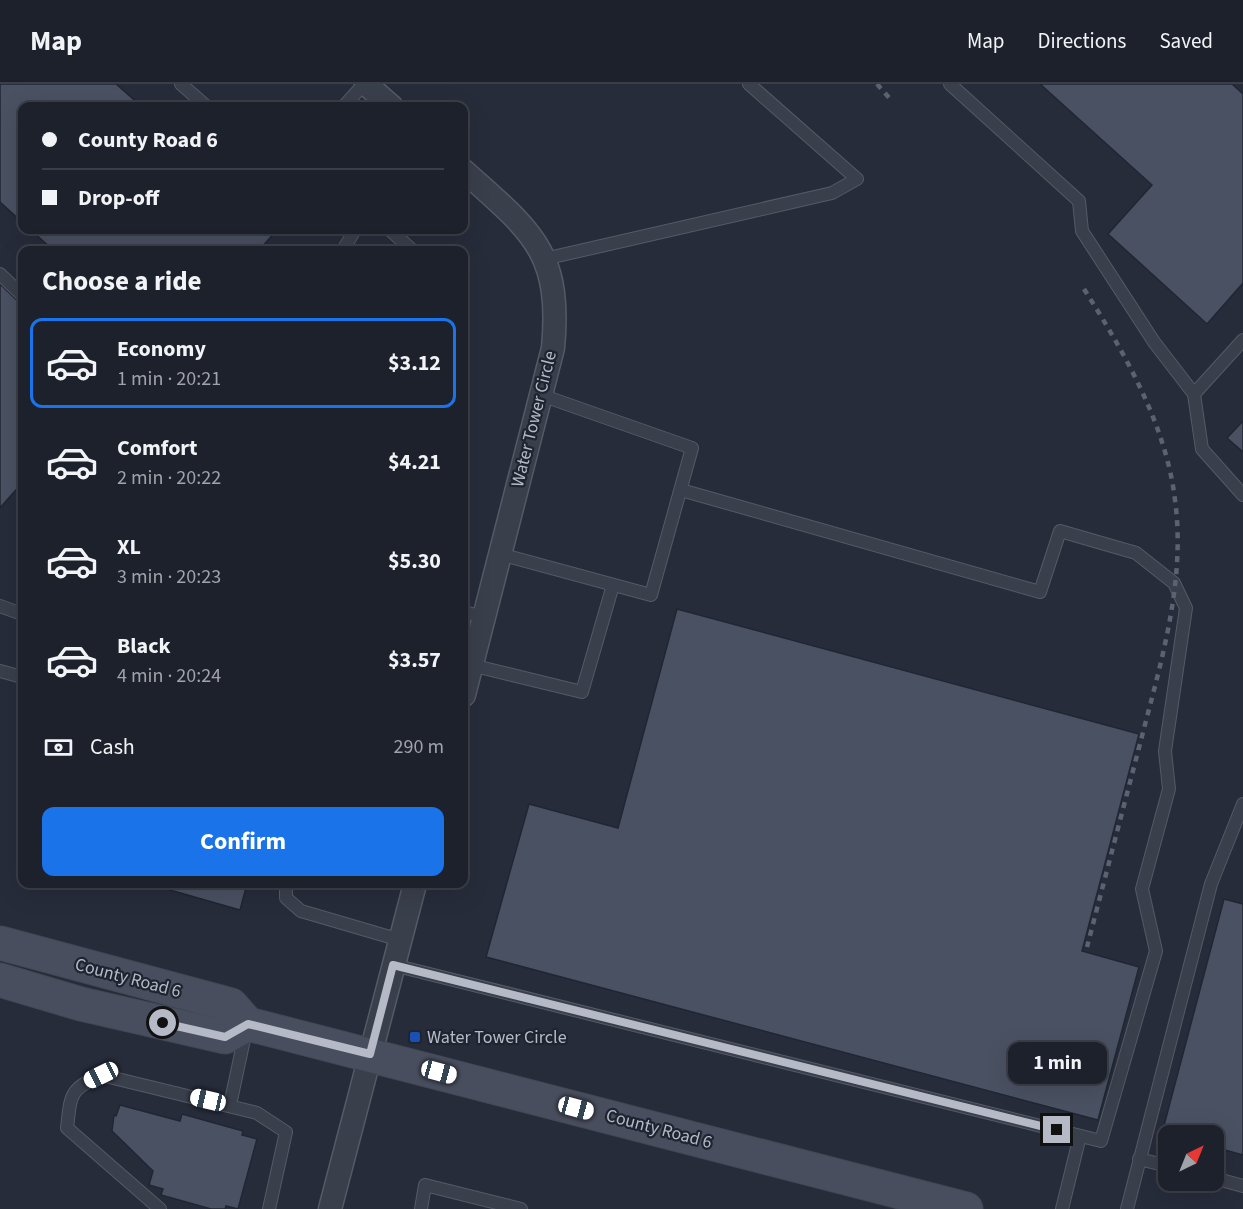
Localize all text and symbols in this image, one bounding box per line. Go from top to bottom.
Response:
text: Map [30,21,82,61]
text: Map [967,26,1005,56]
text: Directions [1038,26,1126,56]
text: Saved [1159,26,1213,56]
text: County Road 6 [78,124,218,156]
text: Drop-off [78,182,159,214]
text: Choose a ride [42,262,202,301]
text: Economy [117,333,206,365]
icon: car [45,336,99,390]
text: $3.12 [388,347,441,379]
street label: Water Tower Circle [505,348,563,490]
text: 1 min · 20:21 [117,365,221,393]
text: Comfort [117,432,198,464]
icon: car [45,435,99,489]
text: $4.21 [388,446,441,478]
text: 2 min · 20:22 [117,464,221,492]
text: XL [117,531,141,563]
icon: car [45,534,99,588]
text: $5.30 [388,545,441,577]
text: 3 min · 20:23 [117,563,221,591]
text: Black [117,630,171,662]
icon: car [45,633,99,687]
text: $3.57 [388,644,441,676]
text: 4 min · 20:24 [117,662,221,690]
icon: cash [42,731,75,764]
text: Cash [90,731,135,763]
text: 290 m [394,733,444,761]
button: Confirm [42,807,444,876]
street label: County Road 6 [72,952,184,1004]
route start [149,1009,176,1036]
place label: Water Tower Circle [427,1025,567,1050]
marker: Water Tower Circle [408,1030,422,1044]
callout: 1 min [1008,1043,1106,1085]
text: 1 min [1033,1049,1082,1077]
car [81,1059,121,1091]
car [419,1059,459,1085]
car [188,1087,228,1113]
car [556,1095,596,1121]
street label: County Road 6 [603,1103,715,1155]
route end [1043,1116,1070,1143]
north arrow [1158,1125,1224,1191]
map controls [1158,1125,1224,1191]

